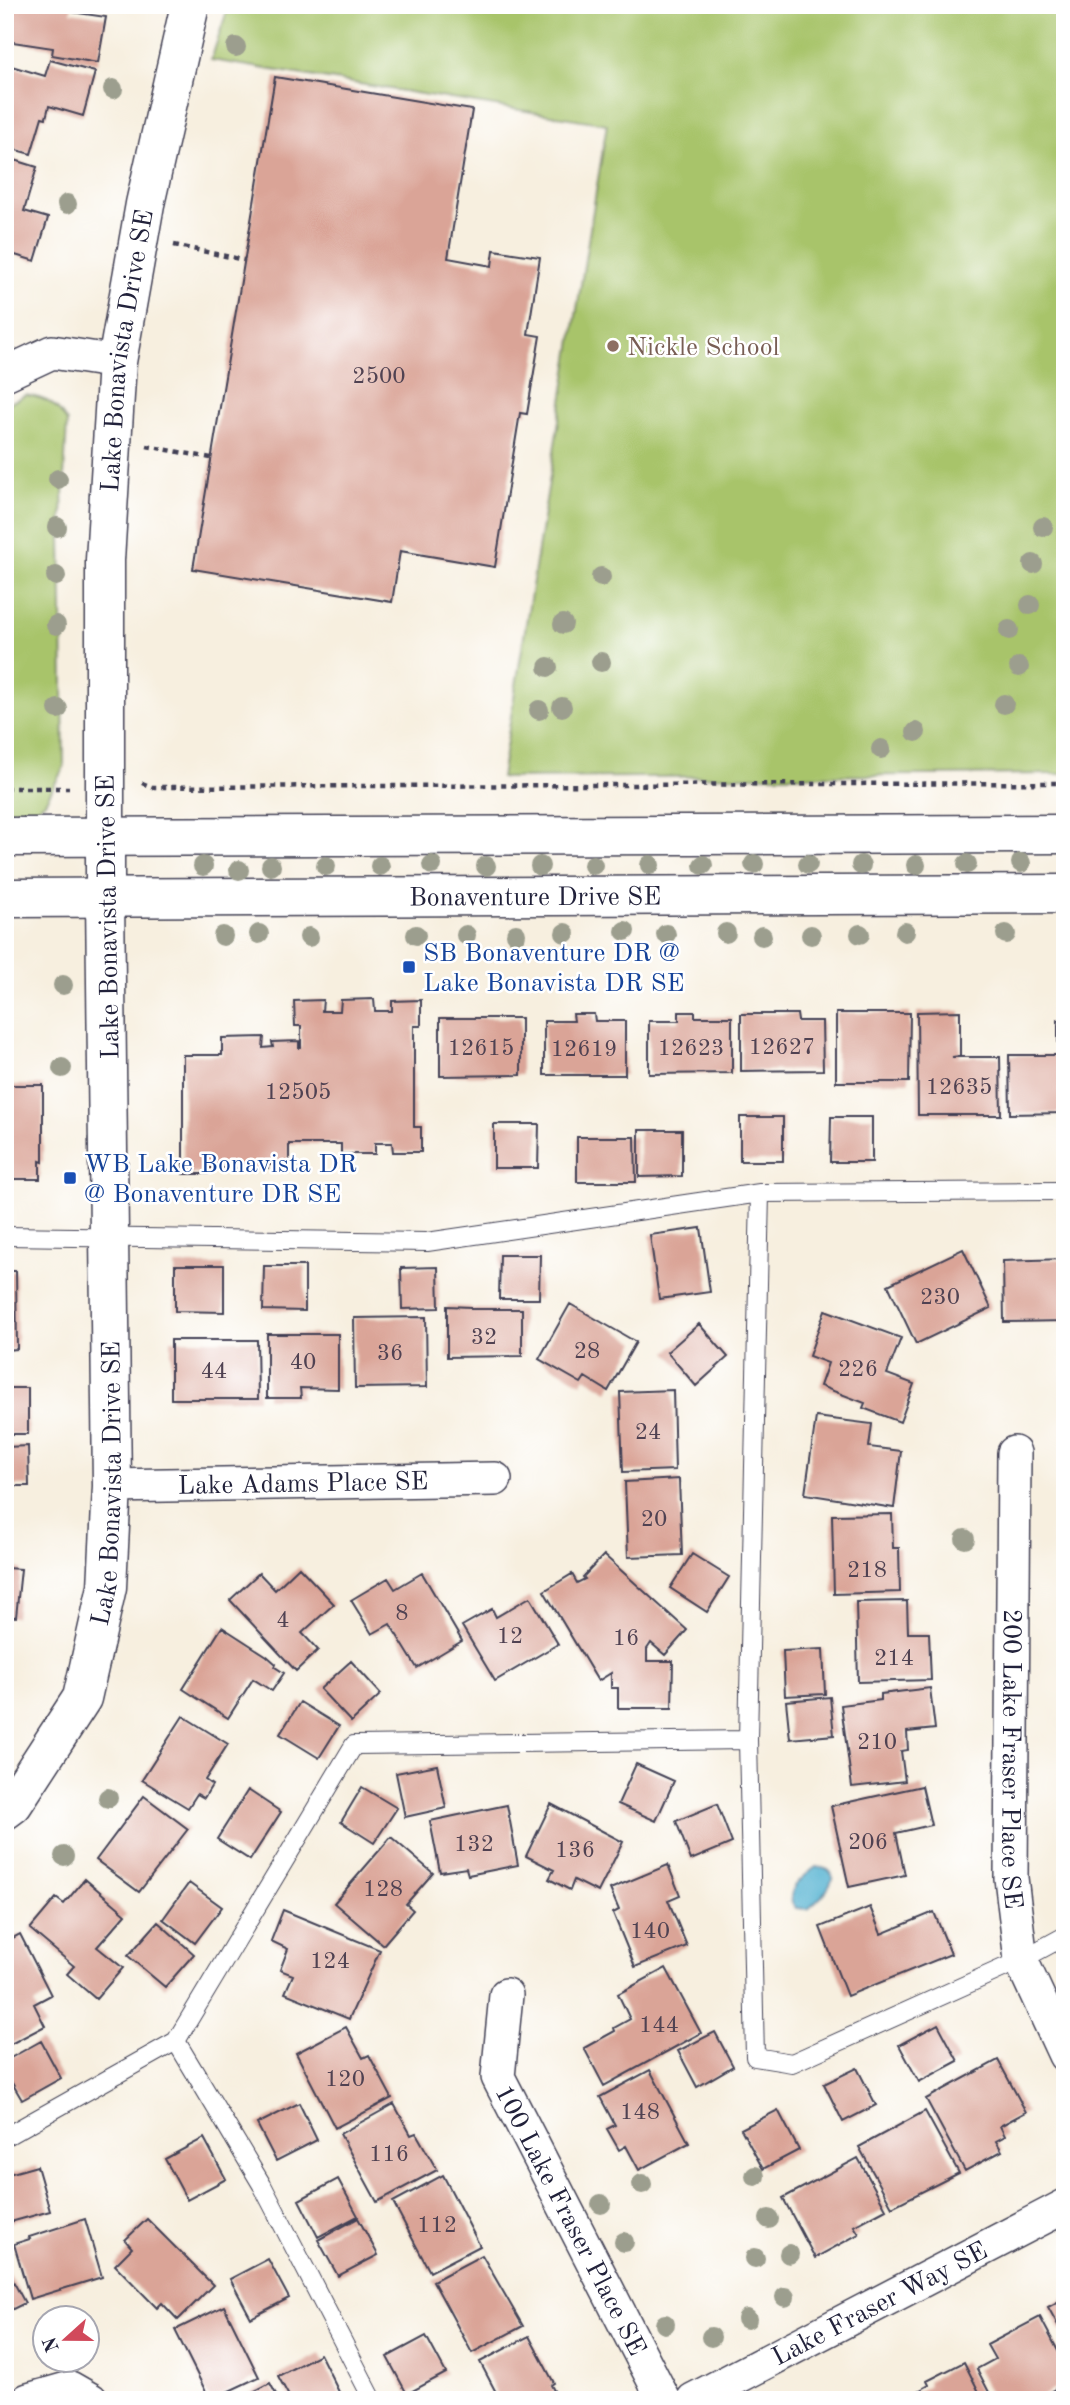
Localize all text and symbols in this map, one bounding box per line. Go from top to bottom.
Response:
street label: Lake Bonavista Drive SE [98,208,159,493]
place label: Nickle School [627,335,780,361]
marker: Nickle School [605,338,621,354]
house number: 2500 [352,365,406,388]
street label: Lake Bonavista Drive SE [94,774,124,1060]
street label: Bonaventure Drive SE [409,885,661,911]
place label: SB Bonaventure DR @ Lake Bonavista DR SE [423,941,684,997]
marker: SB Bonaventure DR @ Lake Bonavista DR SE [401,959,417,975]
house number: 12627 [749,1036,815,1059]
house number: 12615 [448,1037,514,1060]
house number: 12623 [658,1037,724,1060]
house number: 12619 [551,1038,617,1061]
house number: 12635 [926,1076,992,1099]
house number: 12505 [265,1081,331,1104]
place label: WB Lake Bonavista DR @ Bonaventure DR SE [84,1152,357,1208]
marker: WB Lake Bonavista DR @ Bonaventure DR SE [62,1170,78,1186]
house number: 230 [920,1286,960,1309]
house number: 32 [471,1326,497,1349]
house number: 28 [574,1340,600,1363]
street label: Lake Bonavista Drive SE [88,1341,127,1628]
house number: 36 [377,1342,403,1365]
house number: 40 [290,1351,316,1374]
house number: 226 [838,1358,878,1381]
house number: 44 [201,1360,227,1383]
house number: 24 [635,1421,661,1444]
street label: Lake Adams Place SE [177,1469,429,1500]
house number: 20 [641,1508,667,1531]
house number: 218 [847,1559,887,1582]
house number: 8 [395,1602,409,1625]
house number: 4 [276,1609,290,1632]
street label: 200 Lake Fraser Place SE [996,1609,1026,1911]
house number: 12 [497,1625,523,1648]
house number: 16 [613,1627,639,1650]
house number: 214 [874,1647,914,1670]
house number: 210 [857,1731,897,1754]
house number: 206 [848,1831,888,1854]
house number: 132 [454,1833,494,1856]
house number: 136 [555,1839,595,1862]
house number: 128 [363,1878,403,1901]
house number: 140 [630,1920,670,1943]
house number: 124 [310,1950,350,1973]
house number: 144 [639,2014,679,2037]
house number: 120 [325,2068,365,2091]
street label: 100 Lake Fraser Place SE [489,2081,650,2360]
house number: 148 [620,2101,660,2124]
house number: 116 [369,2143,409,2166]
house number: 112 [417,2214,457,2237]
street label: Lake Fraser Way SE [768,2238,992,2371]
north arrow [32,2304,102,2374]
text: N [41,2334,64,2354]

